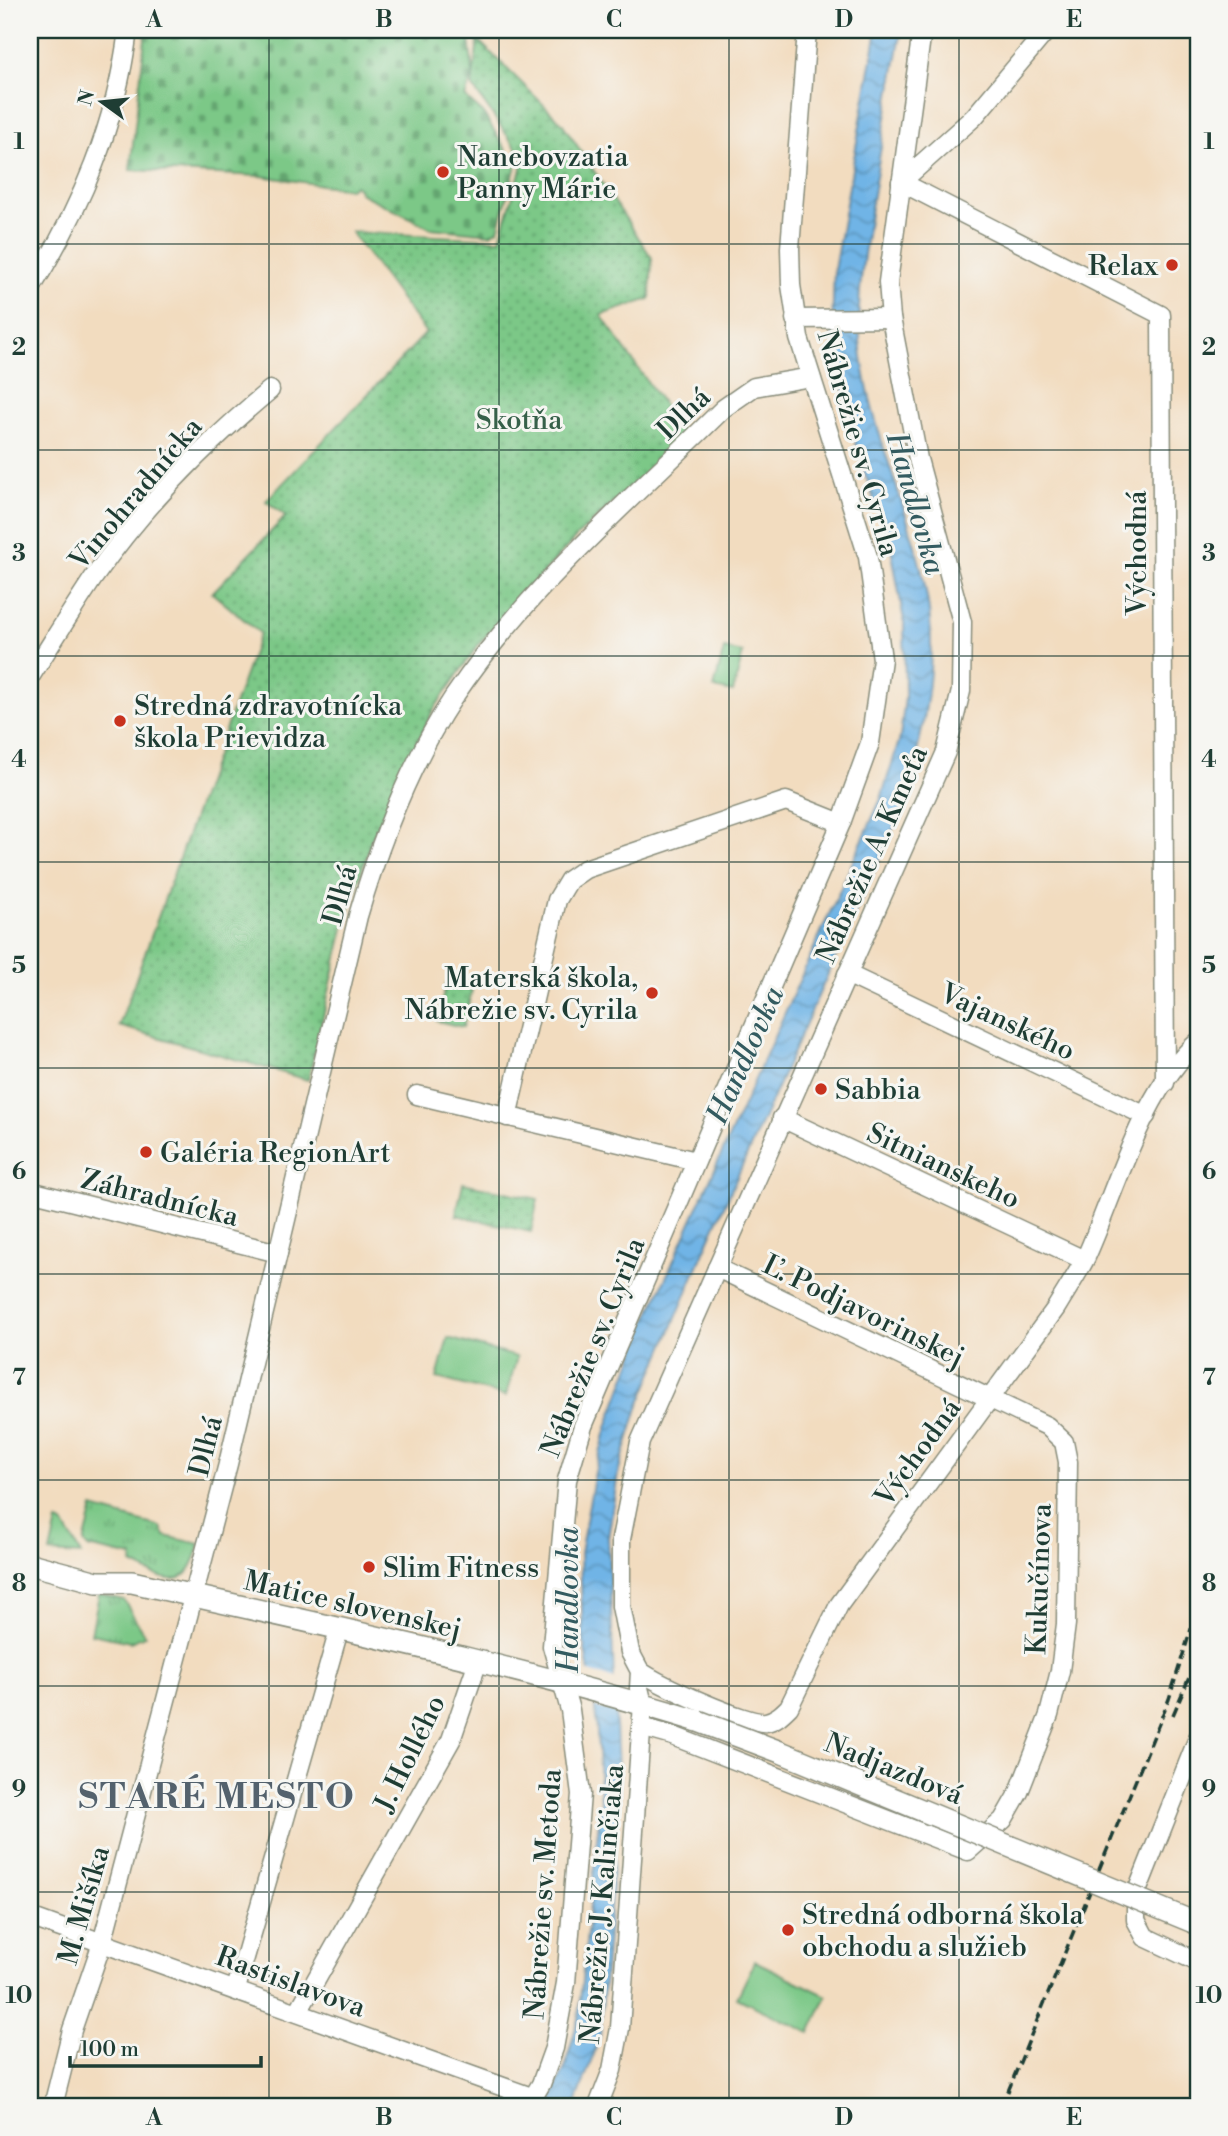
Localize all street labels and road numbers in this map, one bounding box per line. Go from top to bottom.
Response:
street label: Nábrežie sv. Cyrila [809,326,907,561]
street label: Dlhá [650,380,719,448]
street label: Vinohradnícka [61,410,211,578]
street label: Východná [1120,490,1155,616]
street label: Nábrežie A. Kmeťa [809,740,936,969]
street label: Dlhá [315,861,366,930]
street label: Vajanského [933,975,1080,1069]
street label: Sitnianskeho [861,1116,1025,1217]
street label: Záhradnícka [77,1162,243,1235]
street label: Nábrežie sv. Cyrila [533,1232,654,1462]
street label: Ľ. Podjavorinskej [757,1247,970,1375]
street label: Východná [867,1391,970,1515]
street label: Dlhá [182,1412,231,1480]
street label: Kukučínova [1019,1502,1060,1655]
street label: Matice slovenskej [240,1563,465,1648]
street label: J. Hollého [367,1689,454,1819]
street label: Nadjazdová [819,1726,969,1813]
street label: Nábrežie J. Kalinčiaka [573,1762,632,2046]
street label: Nábrežie sv. Metoda [517,1767,570,2021]
street label: M. Mišíka [51,1841,118,1969]
street label: Rastislavova [211,1939,371,2026]

